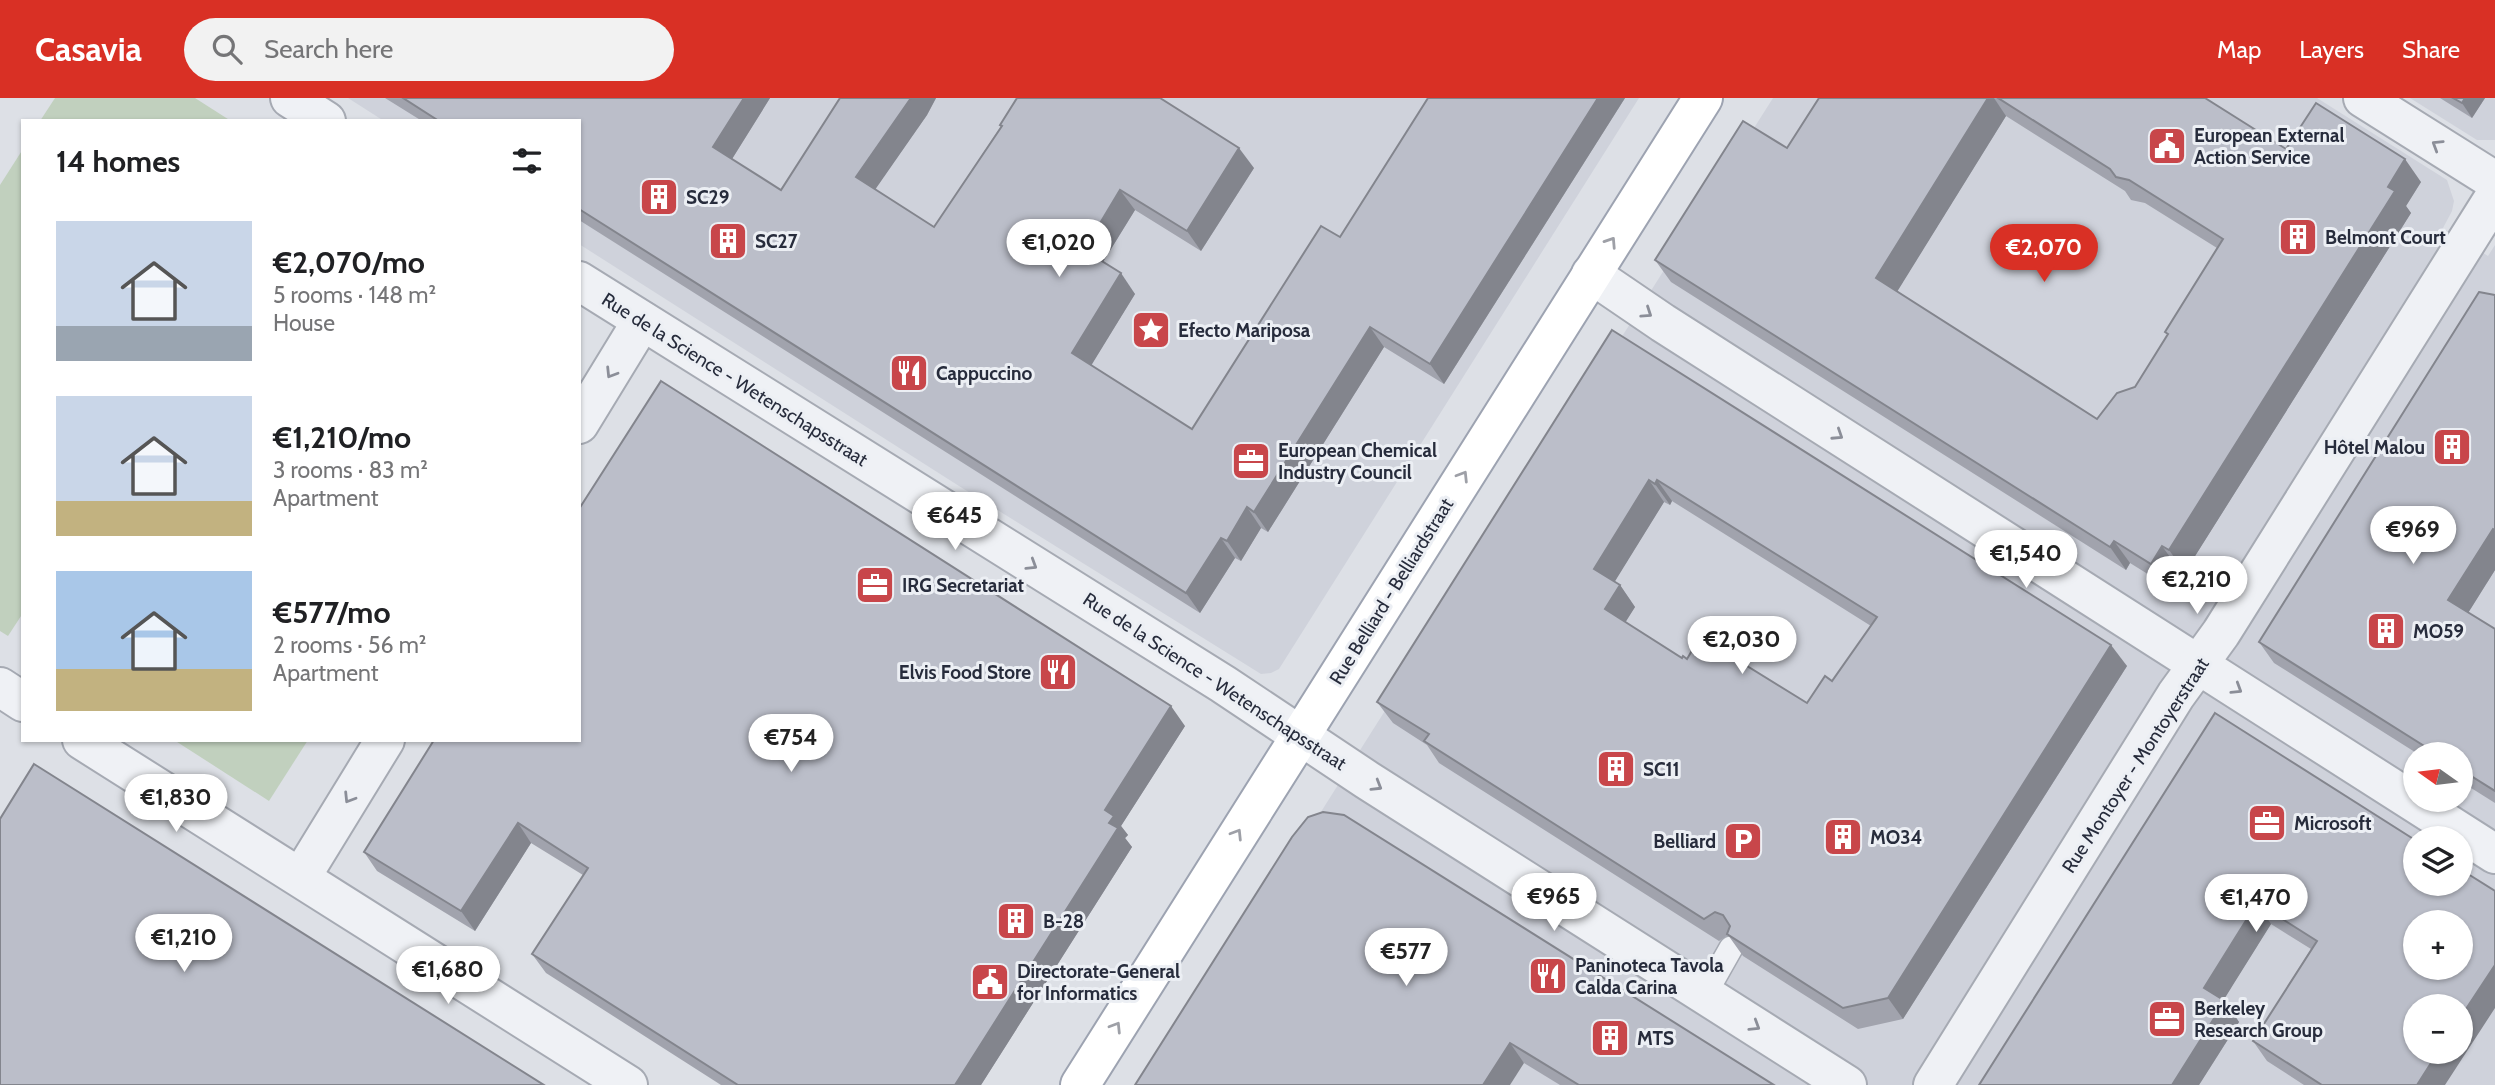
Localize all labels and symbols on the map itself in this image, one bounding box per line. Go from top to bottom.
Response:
place label: European External Action Service [2194,124,2345,169]
public building icon: European External Action Service [2146,125,2188,167]
one-way arrow [2432,140,2445,153]
building icon: SC29 [638,176,680,218]
place label: SC29 [686,186,729,209]
building icon: Belmont Court [2277,216,2319,258]
building icon: SC27 [707,220,749,262]
pin: €1,020 [1002,220,1116,279]
pin: €2,070 [1987,225,2101,284]
place label: Belmont Court [2325,226,2446,249]
place label: SC27 [755,230,798,253]
one-way arrow [1602,237,1615,250]
street label: Rue de la Science - Wetenschapsstraat [598,288,872,471]
one-way arrow [1639,305,1652,317]
place icon: Efecto Mariposa [1130,309,1172,351]
place label: Efecto Mariposa [1178,319,1311,342]
restaurant icon: Cappuccino [888,352,930,394]
place label: Cappuccino [936,362,1033,385]
one-way arrow [606,365,619,378]
building icon: Hôtel Malou [2431,426,2473,468]
one-way arrow [1831,427,1844,440]
place label: Hôtel Malou [2324,436,2425,459]
place label: European Chemical Industry Council [1278,439,1437,484]
office icon: European Chemical Industry Council [1230,440,1272,482]
one-way arrow [1455,471,1468,484]
pin: €645 [914,492,996,552]
street label: Rue Belliard - Belliardstraat [1325,493,1459,689]
pin: €969 [2372,506,2454,566]
pin: €1,540 [1969,531,2083,590]
one-way arrow [1025,556,1038,569]
pin: €2,210 [2140,556,2254,616]
office icon: IRG Secretariat [854,564,896,606]
place label: IRG Secretariat [902,574,1025,597]
street label: Rue de la Science - Wetenschapsstraat [1079,588,1351,776]
building icon: MO59 [2365,610,2407,652]
pin: €2,030 [1685,616,1799,676]
place label: MO59 [2413,620,2464,643]
restaurant icon: Elvis Food Store [1037,651,1079,693]
street label: Rue Montoyer - Montoyerstraat [2057,653,2214,877]
place label: Elvis Food Store [899,661,1031,684]
one-way arrow [2230,680,2243,693]
pin: €754 [750,714,832,774]
north arrow [2403,742,2473,812]
building icon: SC11 [1595,748,1637,790]
place label: SC11 [1643,758,1680,781]
pin: €1,830 [119,774,233,834]
one-way arrow [1370,777,1383,790]
one-way arrow [344,791,357,804]
office icon: Microsoft [2246,802,2288,844]
place label: Microsoft [2294,812,2372,835]
building icon: MO34 [1822,816,1864,858]
parking icon: Belliard [1722,820,1764,862]
place label: MO34 [1870,826,1922,849]
one-way arrow [1228,829,1241,842]
place label: Belliard [1653,830,1716,853]
pin: €965 [1513,874,1595,933]
pin: €1,470 [2199,874,2313,934]
building icon: B-28 [995,900,1037,942]
place label: B-28 [1043,910,1084,933]
pin: €1,210 [127,914,241,974]
pin: €577 [1365,928,1447,988]
pin: €1,680 [391,946,505,1006]
place label: Paninoteca Tavola Calda Carina [1575,954,1724,999]
restaurant icon: Paninoteca Tavola Calda Carina [1527,955,1569,997]
place label: Directorate-General for Informatics [1017,960,1180,1005]
public building icon: Directorate-General for Informatics [969,961,1011,1003]
place label: Berkeley Research Group [2194,997,2323,1042]
office icon: Berkeley Research Group [2146,998,2188,1040]
building icon: MTS [1589,1017,1631,1059]
one-way arrow [1748,1017,1761,1030]
one-way arrow [1108,1022,1121,1035]
place label: MTS [1637,1027,1674,1050]

